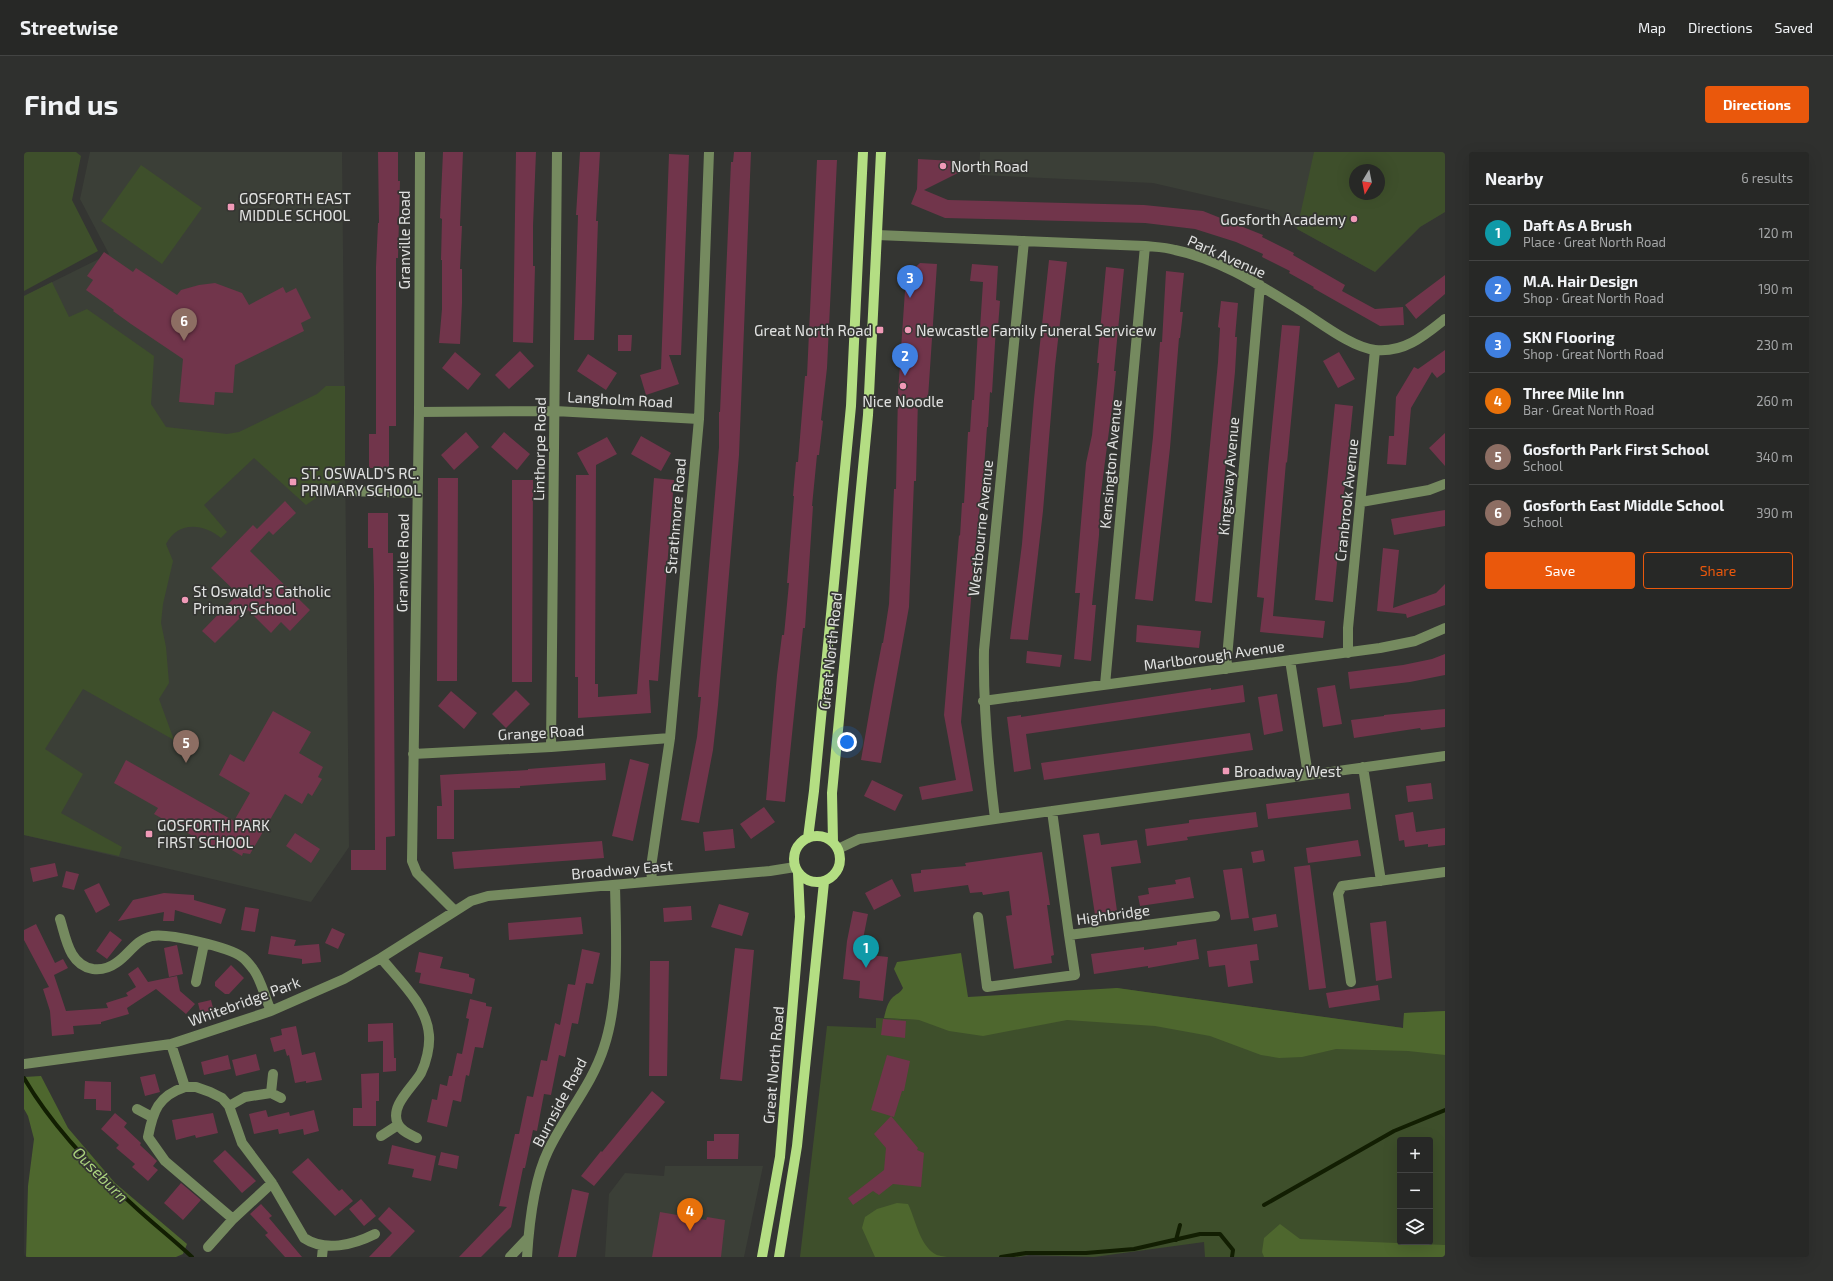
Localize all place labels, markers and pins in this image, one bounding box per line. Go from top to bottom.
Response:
place label: North Road [951,157,1028,175]
marker: North Road [938,161,948,171]
place label: GOSFORTH EAST MIDDLE SCHOOL [239,189,351,224]
marker: GOSFORTH EAST MIDDLE SCHOOL [226,202,236,212]
place label: Gosforth Academy [1220,210,1346,228]
marker: Gosforth Academy [1349,214,1359,224]
pin: 3 [897,265,923,298]
pin: 6 [171,308,197,341]
place label: Great North Road [754,321,872,339]
place label: Newcastle Family Funeral Servicew [916,321,1156,339]
marker: Great North Road [875,325,885,335]
marker: Newcastle Family Funeral Servicew [903,325,913,335]
pin: 2 [892,343,918,376]
marker: Nice Noodle [898,381,908,391]
place label: Nice Noodle [862,392,944,410]
place label: ST. OSWALD'S RC. PRIMARY SCHOOL [301,464,421,499]
marker: ST. OSWALD'S RC. PRIMARY SCHOOL [288,477,298,487]
place label: St Oswald's Catholic Primary School [193,582,331,617]
marker: St Oswald's Catholic Primary School [180,595,190,605]
pin: 5 [173,730,199,763]
place label: Broadway West [1234,762,1341,780]
marker: Broadway West [1221,766,1231,776]
place label: GOSFORTH PARK FIRST SCHOOL [157,816,270,851]
marker: GOSFORTH PARK FIRST SCHOOL [144,829,154,839]
pin: 1 [853,935,879,968]
pin: 4 [677,1198,703,1231]

